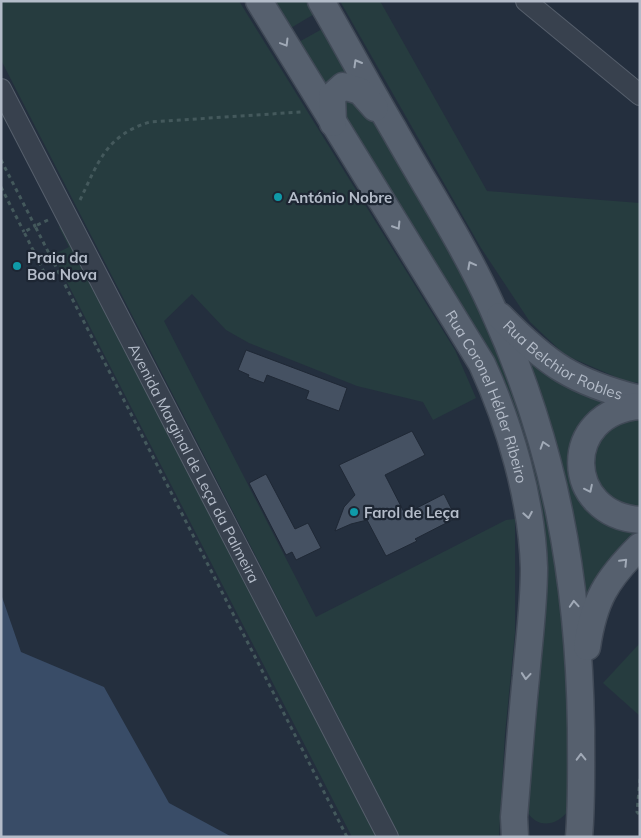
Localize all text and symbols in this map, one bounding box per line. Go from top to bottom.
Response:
one-way arrow [278,37,288,46]
one-way arrow [353,59,363,68]
place label: António Nobre [288,188,392,207]
marker: António Nobre [272,191,284,203]
one-way arrow [391,221,400,230]
place label: Praia da Boa Nova [27,248,97,284]
marker: Praia da Boa Nova [11,260,23,272]
one-way arrow [467,261,477,270]
street label: Rua Coronel Hélder Ribeiro [442,307,532,485]
street label: Rua Belchior Robles [500,316,625,403]
street label: Avenida Marginal de Leça da Palmeira [125,340,264,586]
one-way arrow [539,441,549,450]
one-way arrow [582,483,592,492]
place label: Farol de Leça [364,503,459,522]
marker: Farol de Leça [348,506,360,518]
one-way arrow [523,510,533,519]
one-way arrow [618,559,627,568]
one-way arrow [569,600,580,608]
one-way arrow [521,673,532,681]
one-way arrow [576,752,586,760]

